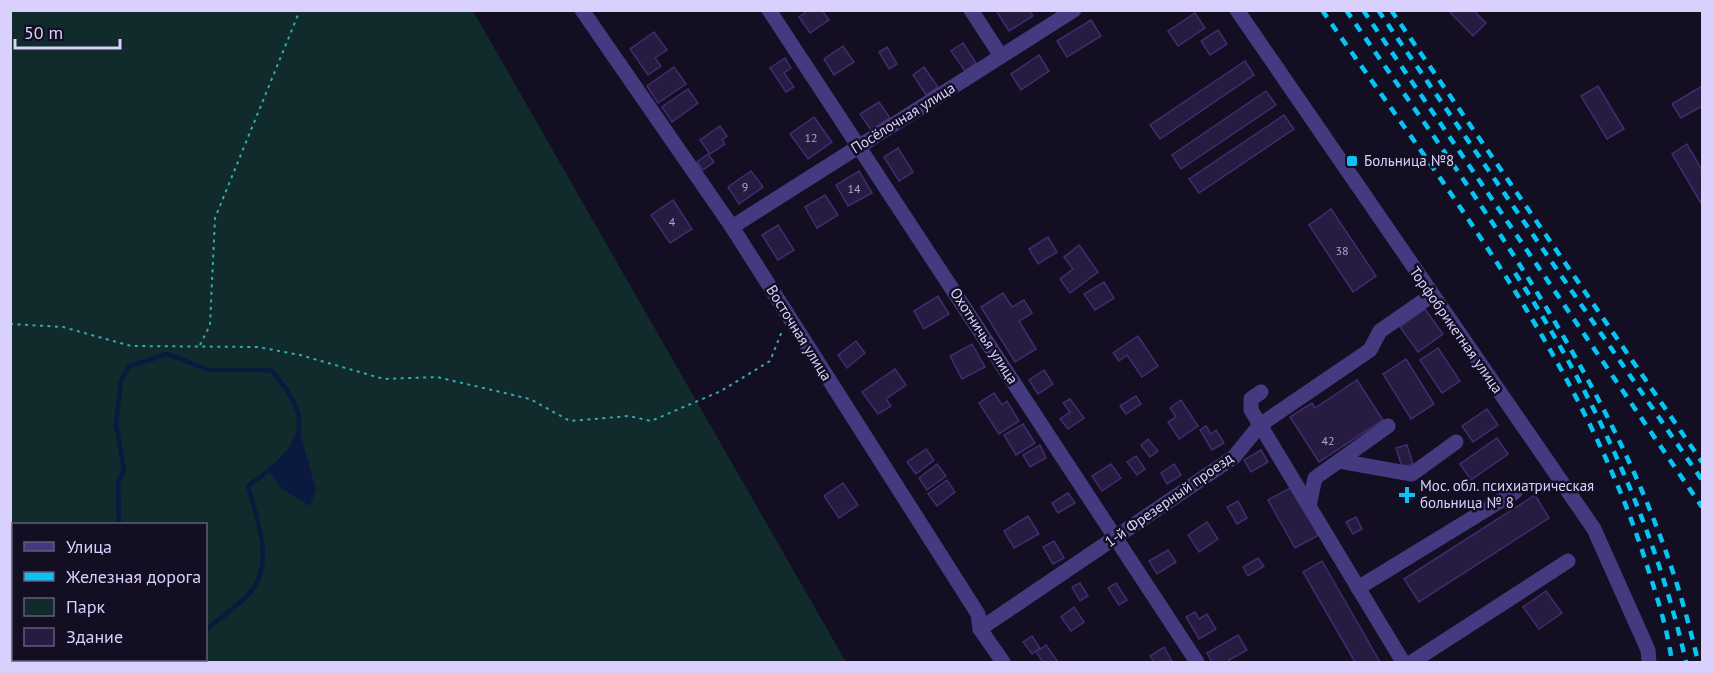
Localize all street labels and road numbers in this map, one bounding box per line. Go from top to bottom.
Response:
street label: Посёлочная улица [847,78,958,157]
street label: Торфобрикетная улица [1405,263,1507,397]
street label: Восточная улица [762,281,836,384]
street label: Охотничья улица [946,284,1023,387]
street label: 1-й Фрезерный проезд [1101,448,1237,551]

